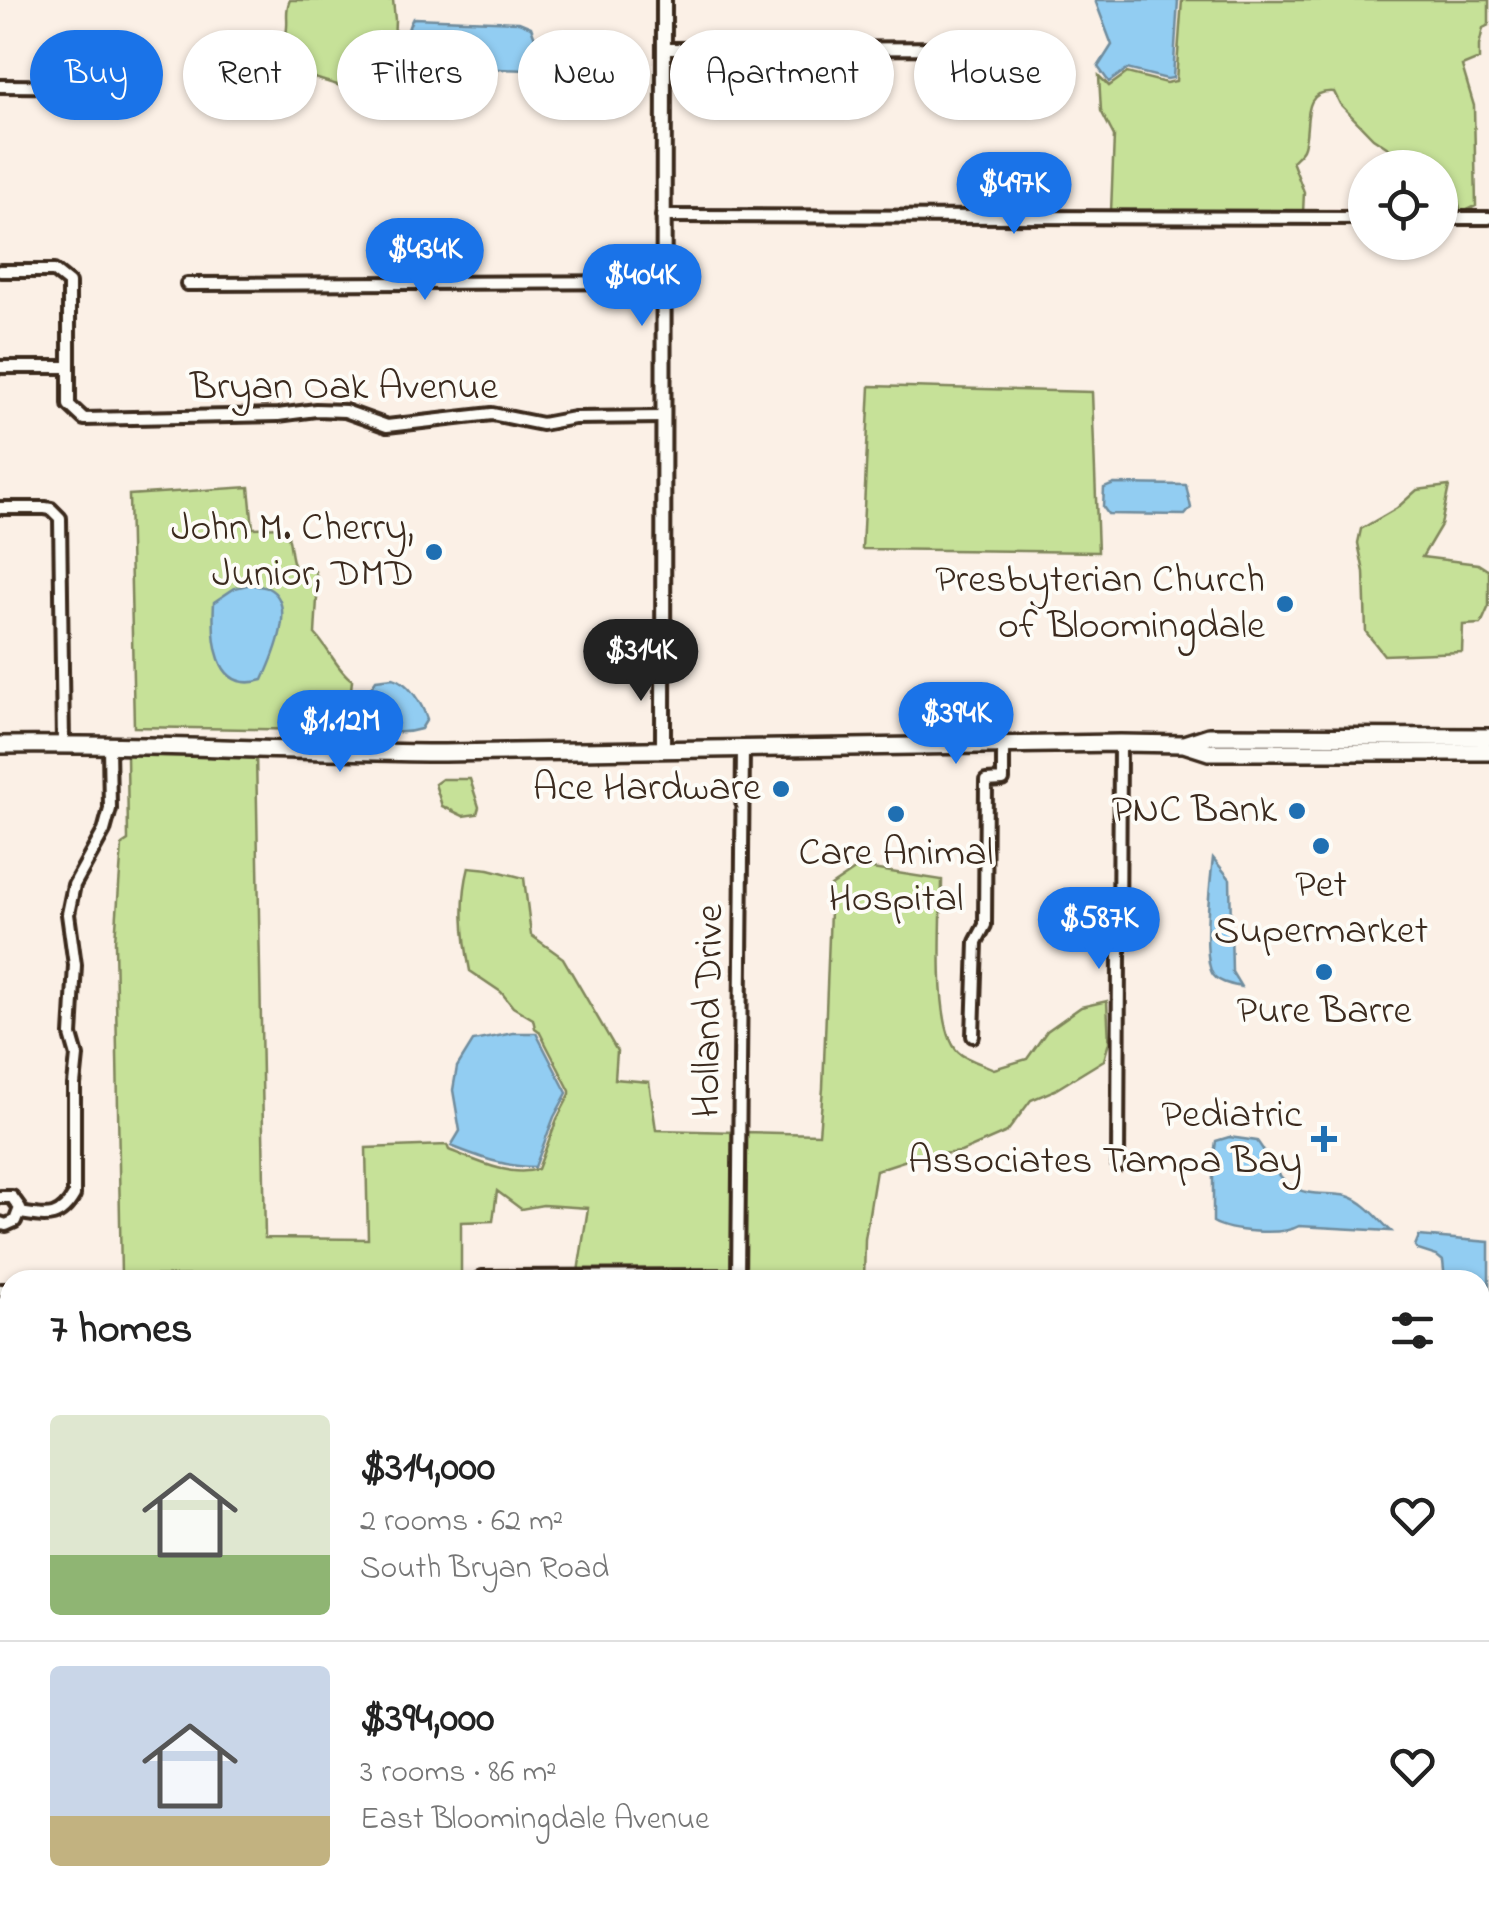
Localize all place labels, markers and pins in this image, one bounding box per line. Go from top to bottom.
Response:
pin: $497K [944,152,1084,237]
pin: $434K [355,218,495,303]
pin: $404K [572,244,712,329]
place label: John M. Cherry, Junior, DMD [171,500,414,605]
marker: John M. Cherry, Junior, DMD [423,541,445,563]
place label: Presbyterian Church of Bloomingdale [935,552,1265,657]
marker: Presbyterian Church of Bloomingdale [1274,593,1296,615]
pin: $314K [571,619,711,704]
pin: $394K [886,682,1026,767]
pin: $1.12M [259,690,421,775]
place label: Ace Hardware [533,760,761,819]
marker: Ace Hardware [770,778,792,800]
place label: PNC Bank [1112,782,1277,841]
marker: PNC Bank [1286,800,1308,822]
marker: Care Animal Hospital [885,803,907,825]
place label: Care Animal Hospital [799,825,993,930]
marker: Pet Supermarket [1310,835,1332,857]
place label: Pet Supermarket [1214,857,1428,962]
pin: $587K [1029,887,1169,972]
marker: Pure Barre [1313,961,1335,983]
place label: Pure Barre [1236,983,1412,1042]
place label: Pediatric Associates Tampa Bay [908,1087,1302,1192]
marker: Pediatric Associates Tampa Bay [1311,1126,1337,1152]

